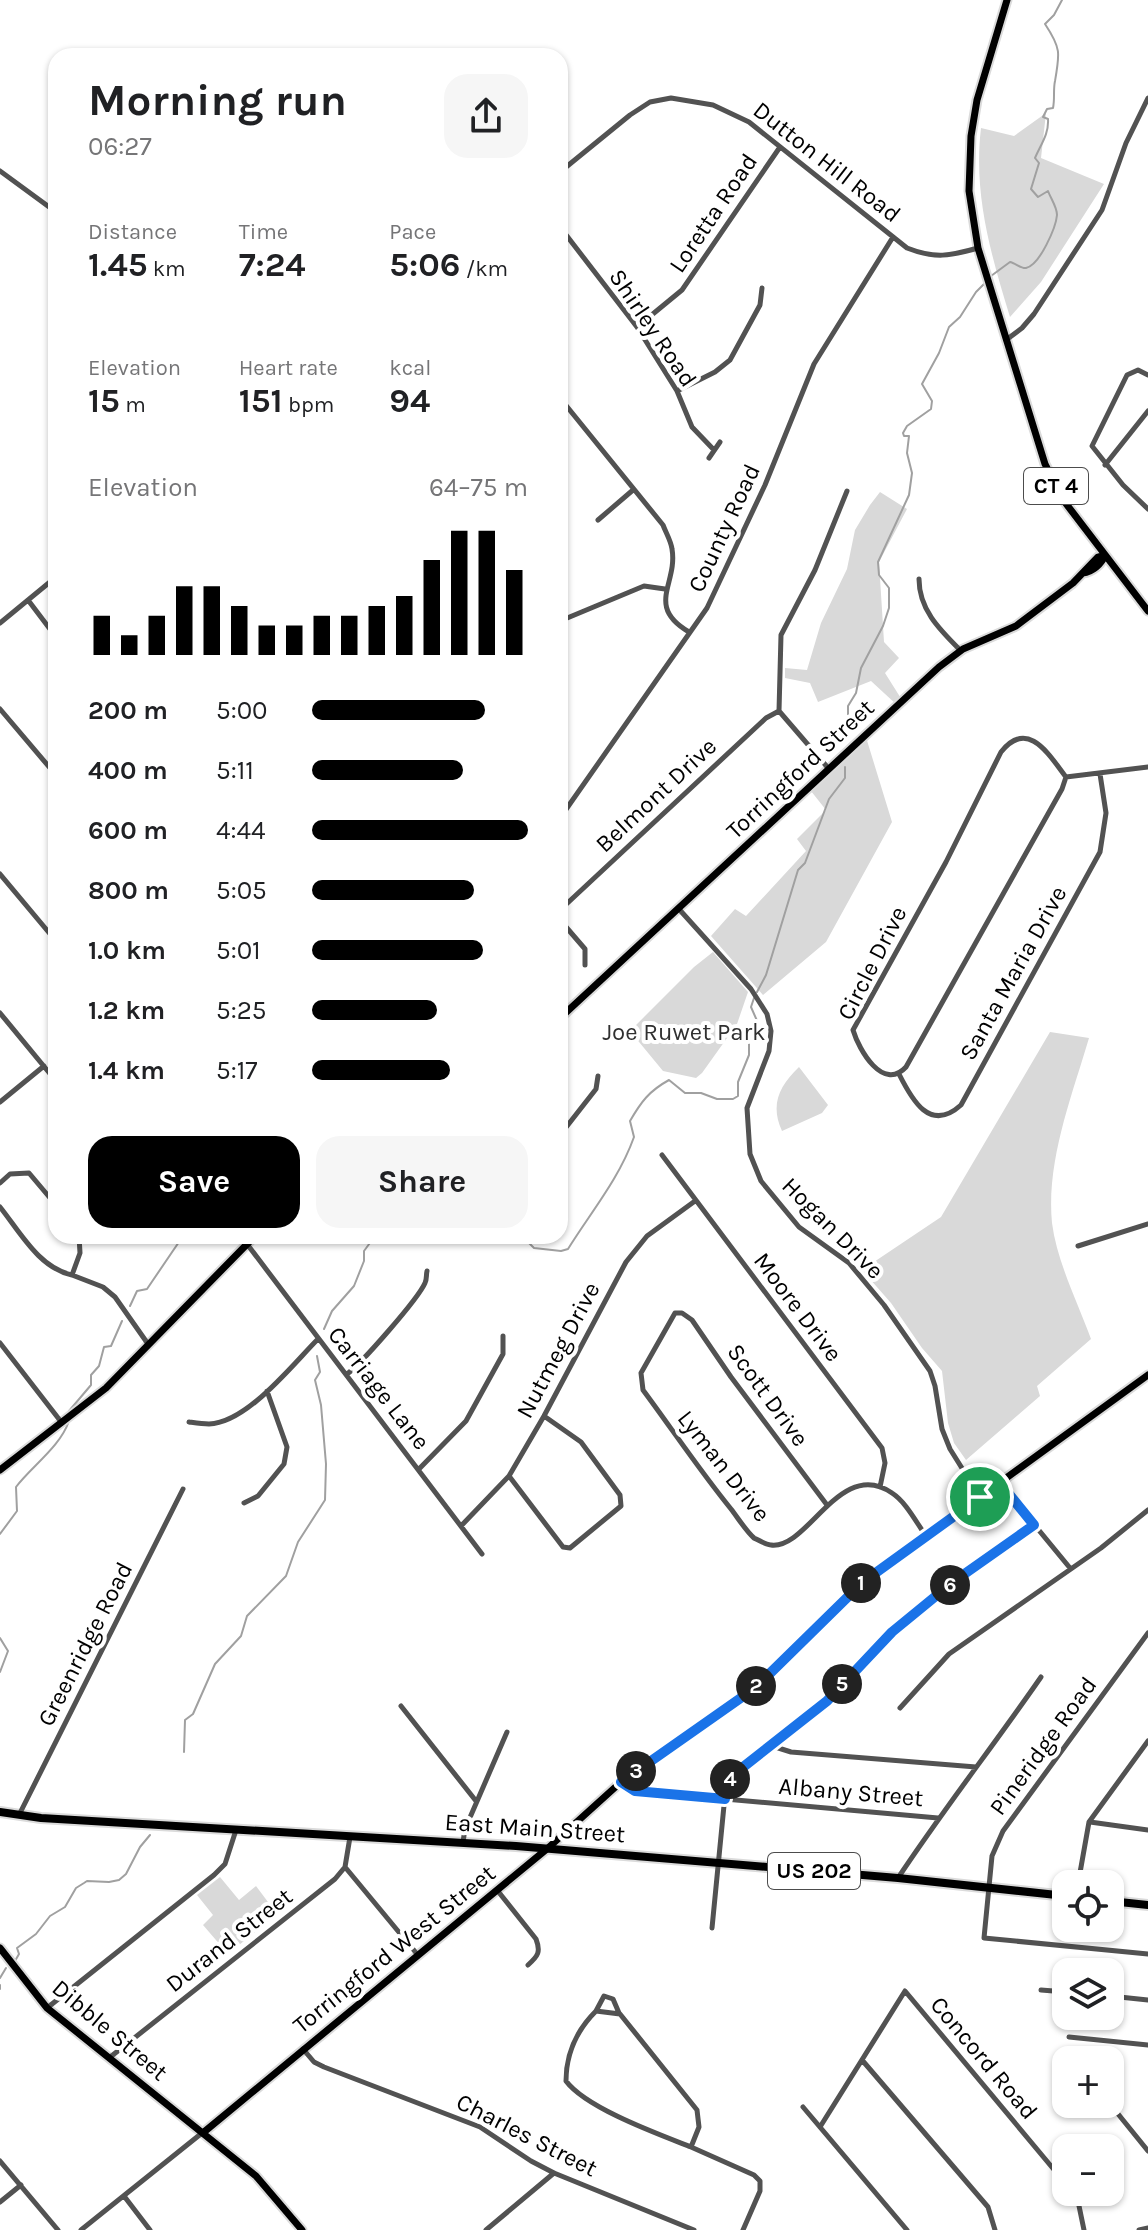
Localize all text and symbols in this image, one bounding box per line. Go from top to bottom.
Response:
button: share [444,74,528,158]
text: Morning run [88,75,347,126]
street label: Dutton Hill Road [748,96,906,228]
text: 06:27 [88,131,152,162]
street label: Loretta Road [663,148,763,278]
text: Distance [88,219,177,245]
text: Time [239,219,288,245]
text: Pace [389,219,436,245]
text: 1.45 [88,245,147,285]
text: 7:24 [239,245,306,285]
text: 5:06 [389,245,460,285]
text: km [147,256,186,282]
text: /km [460,256,508,282]
street label: Shirley Road [603,264,703,392]
text: Elevation [88,355,181,381]
text: Heart rate [239,355,338,381]
text: kcal [389,355,431,381]
text: 15 [88,381,120,421]
text: 151 [239,381,283,421]
text: 94 [389,381,430,421]
text: m [120,392,146,418]
text: bpm [283,392,334,418]
street label: County Road [682,460,766,596]
road number: CT 4 [1024,468,1088,504]
text: Elevation [88,472,198,503]
text: 64–75 m [429,472,528,503]
street label: Torringford Street [720,693,880,845]
text: 200 m [88,695,168,726]
text: 5:00 [216,695,268,726]
street label: Belmont Drive [590,732,722,858]
text: 400 m [88,755,168,786]
text: 5:11 [216,755,254,786]
text: 600 m [88,815,168,846]
text: 4:44 [216,815,266,846]
text: 800 m [88,875,169,906]
text: 5:05 [216,875,267,906]
street label: Santa Maria Drive [954,881,1072,1065]
street label: Circle Drive [831,902,913,1024]
text: 1.0 km [88,935,166,966]
text: 5:01 [216,935,261,966]
text: 1.2 km [88,995,165,1026]
text: 5:25 [216,995,266,1026]
park label: Joe Ruwet Park [602,1018,766,1046]
text: 1.4 km [88,1055,165,1086]
text: 5:17 [216,1055,257,1086]
button: Save [88,1136,300,1228]
button: Share [316,1136,528,1228]
street label: Hogan Drive [776,1171,890,1285]
street label: Moore Drive [748,1247,848,1367]
street label: Nutmeg Drive [510,1277,606,1423]
street label: Carriage Lane [322,1321,436,1455]
street label: Scott Drive [721,1338,815,1452]
street label: Lyman Drive [672,1405,776,1527]
pin [946,1463,1014,1531]
icon: arrive [958,1475,1002,1519]
street label: Greenridge Road [32,1557,138,1731]
pin: 1 [841,1563,881,1603]
pin: 6 [930,1565,970,1605]
text: 1 [857,1570,865,1596]
text: 6 [943,1572,957,1598]
pin: 5 [822,1664,862,1704]
pin: 2 [736,1666,776,1706]
text: 5 [836,1671,848,1697]
street label: Pineridge Road [983,1671,1103,1821]
text: 2 [749,1673,763,1699]
pin: 3 [616,1751,656,1791]
text: 3 [629,1758,643,1784]
pin: 4 [710,1759,750,1799]
text: 4 [723,1766,737,1792]
street label: Albany Street [777,1772,925,1812]
street label: East Main Street [444,1808,626,1848]
road number: US 202 [768,1853,860,1889]
street label: Torringford West Street [287,1859,501,2039]
map controls [1052,1870,1124,2206]
button: locate [1052,1870,1124,1942]
street label: Durand Street [160,1882,298,1998]
button: layers [1052,1958,1124,2030]
street label: Dibble Street [47,1974,173,2086]
street label: Concord Road [925,1991,1043,2125]
button: + [1052,2046,1124,2118]
street label: Charles Street [452,2087,602,2183]
button: − [1052,2134,1124,2206]

